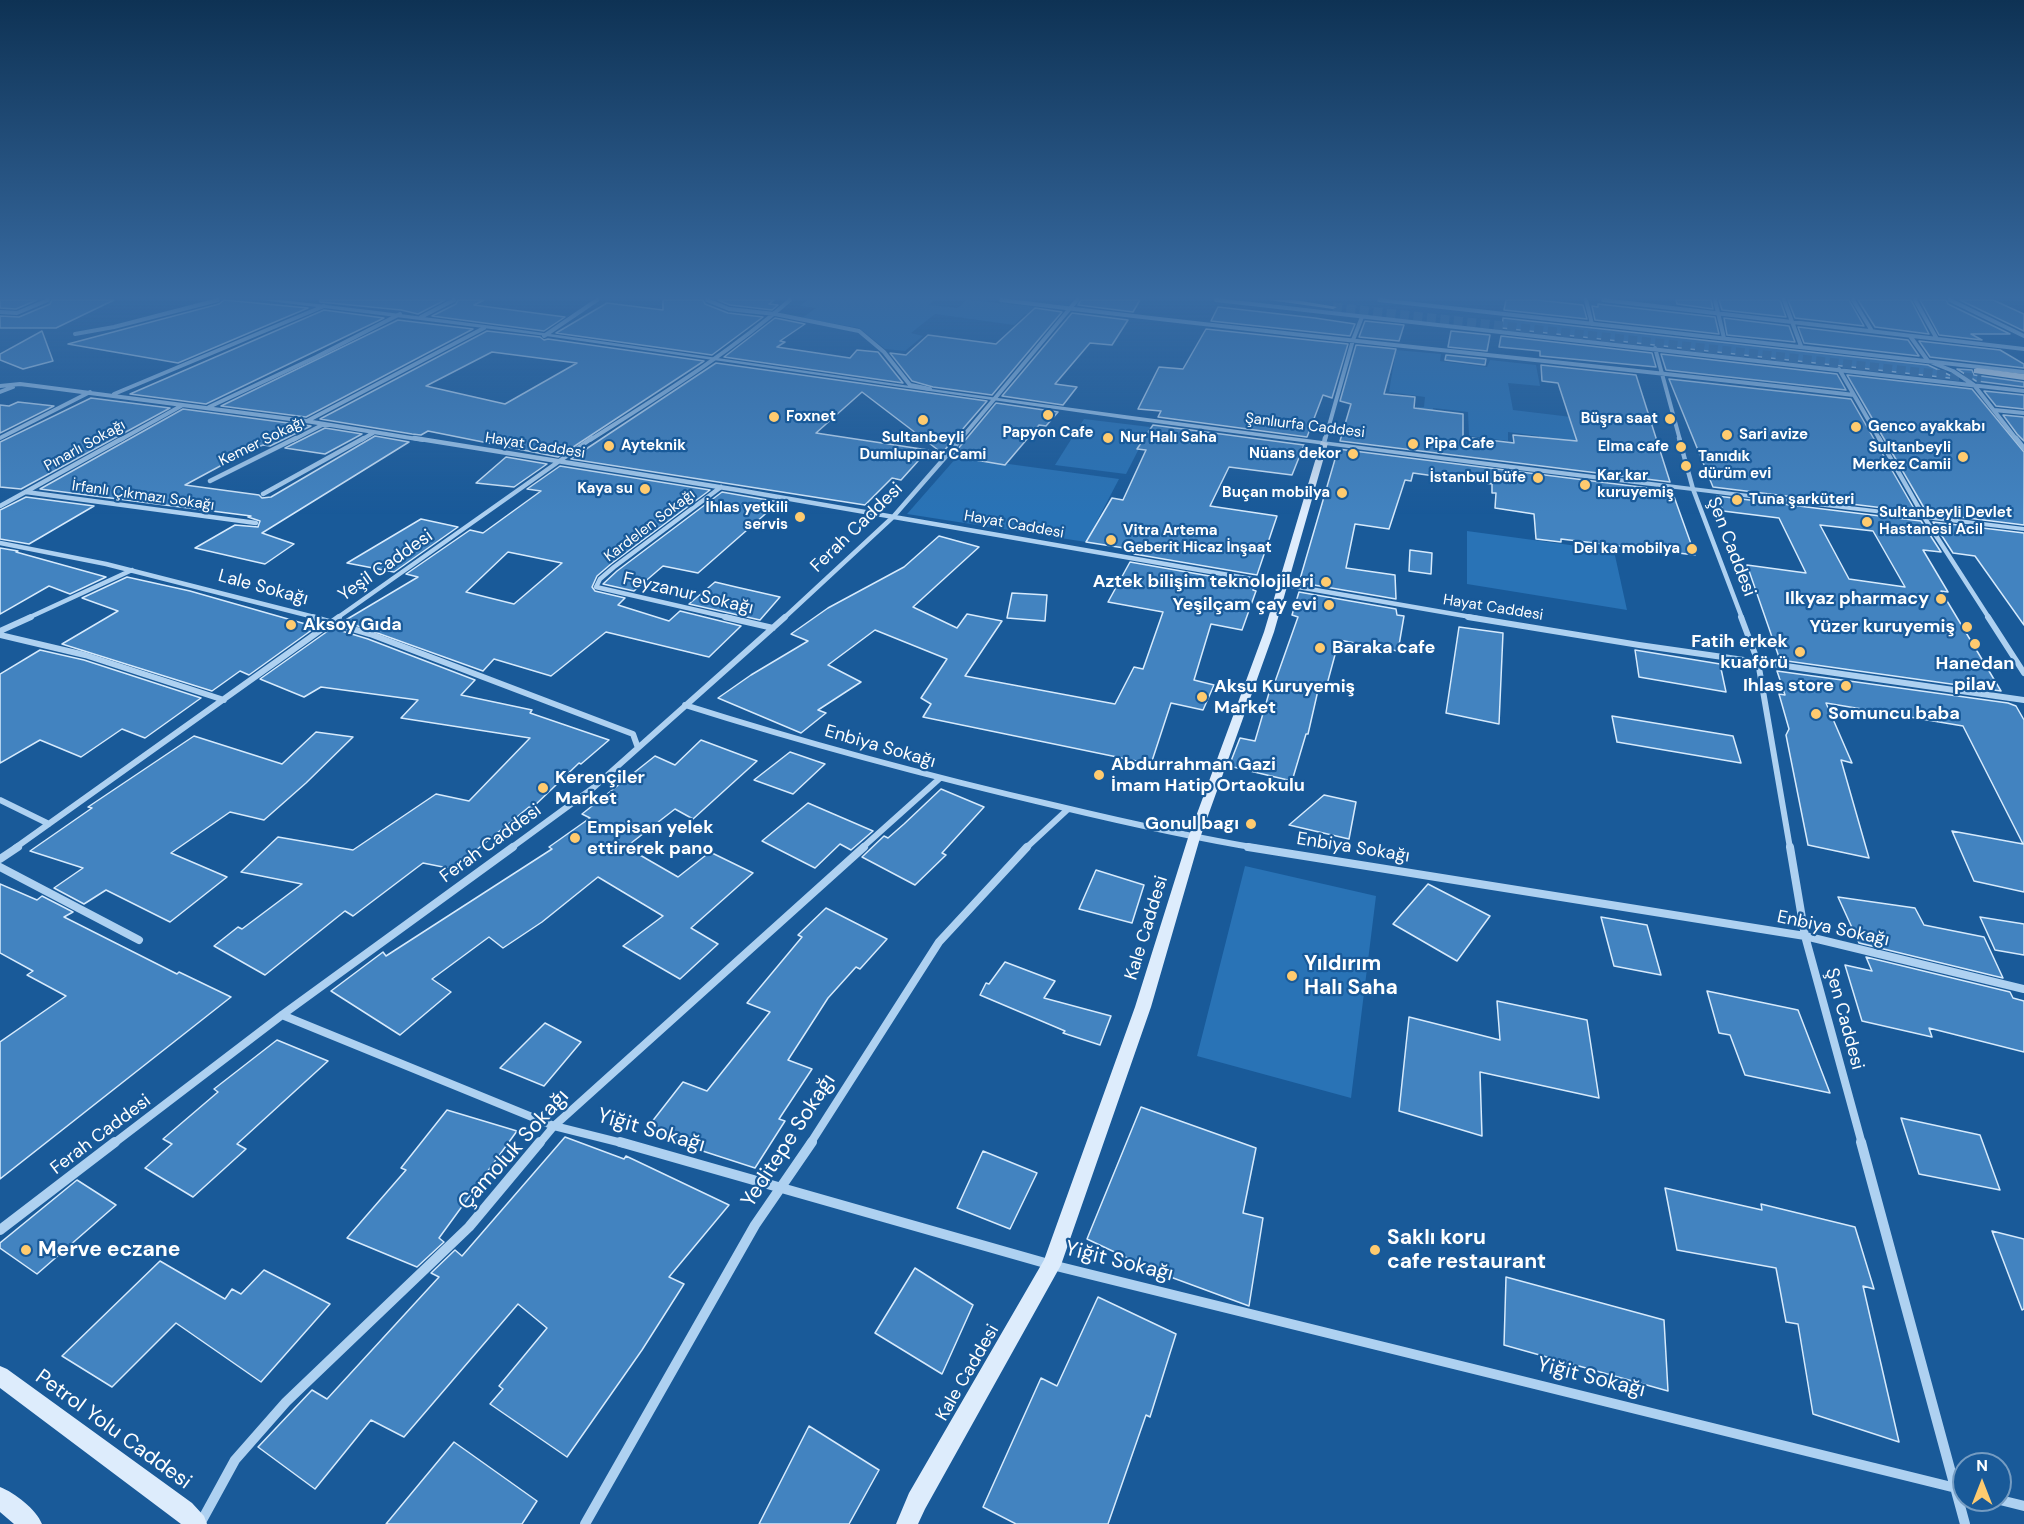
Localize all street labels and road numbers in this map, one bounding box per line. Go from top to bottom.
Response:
street label: Şanlıurfa Caddesi [1244,410,1366,442]
street label: Kemer Sokağı [216,413,308,471]
street label: Pınarlı Sokağı [41,416,129,476]
street label: Hayat Caddesi [484,429,586,463]
street label: İrfanlı Çıkmazı Sokağı [71,477,215,515]
street label: Ferah Caddesi [806,479,908,577]
street label: Kardelen Sokağı [601,486,699,566]
street label: Şen Caddesi [1702,494,1760,600]
street label: Hayat Caddesi [963,507,1065,543]
street label: Yeşil Caddesi [335,526,437,606]
street label: Lale Sokağı [216,566,310,610]
street label: Feyzanur Sokağı [621,568,755,620]
street label: Hayat Caddesi [1442,591,1544,625]
street label: Enbiya Sokağı [822,721,938,773]
street label: Ferah Caddesi [436,800,546,888]
street label: Enbiya Sokağı [1295,828,1411,868]
street label: Kale Caddesi [1121,873,1173,983]
street label: Enbiya Sokağı [1775,907,1891,951]
street label: Şen Caddesi [1820,966,1868,1072]
street label: Yeditepe Sokağı [737,1070,841,1212]
street label: Çamoluk Sokağı [453,1085,575,1215]
street label: Ferah Caddesi [47,1090,155,1180]
street label: Yiğit Sokağı [594,1104,708,1158]
street label: Yiğit Sokağı [1062,1236,1176,1288]
street label: Kale Caddesi [932,1321,1004,1425]
street label: Yiğit Sokağı [1534,1352,1648,1404]
street label: Petrol Yolu Caddesi [30,1365,196,1495]

